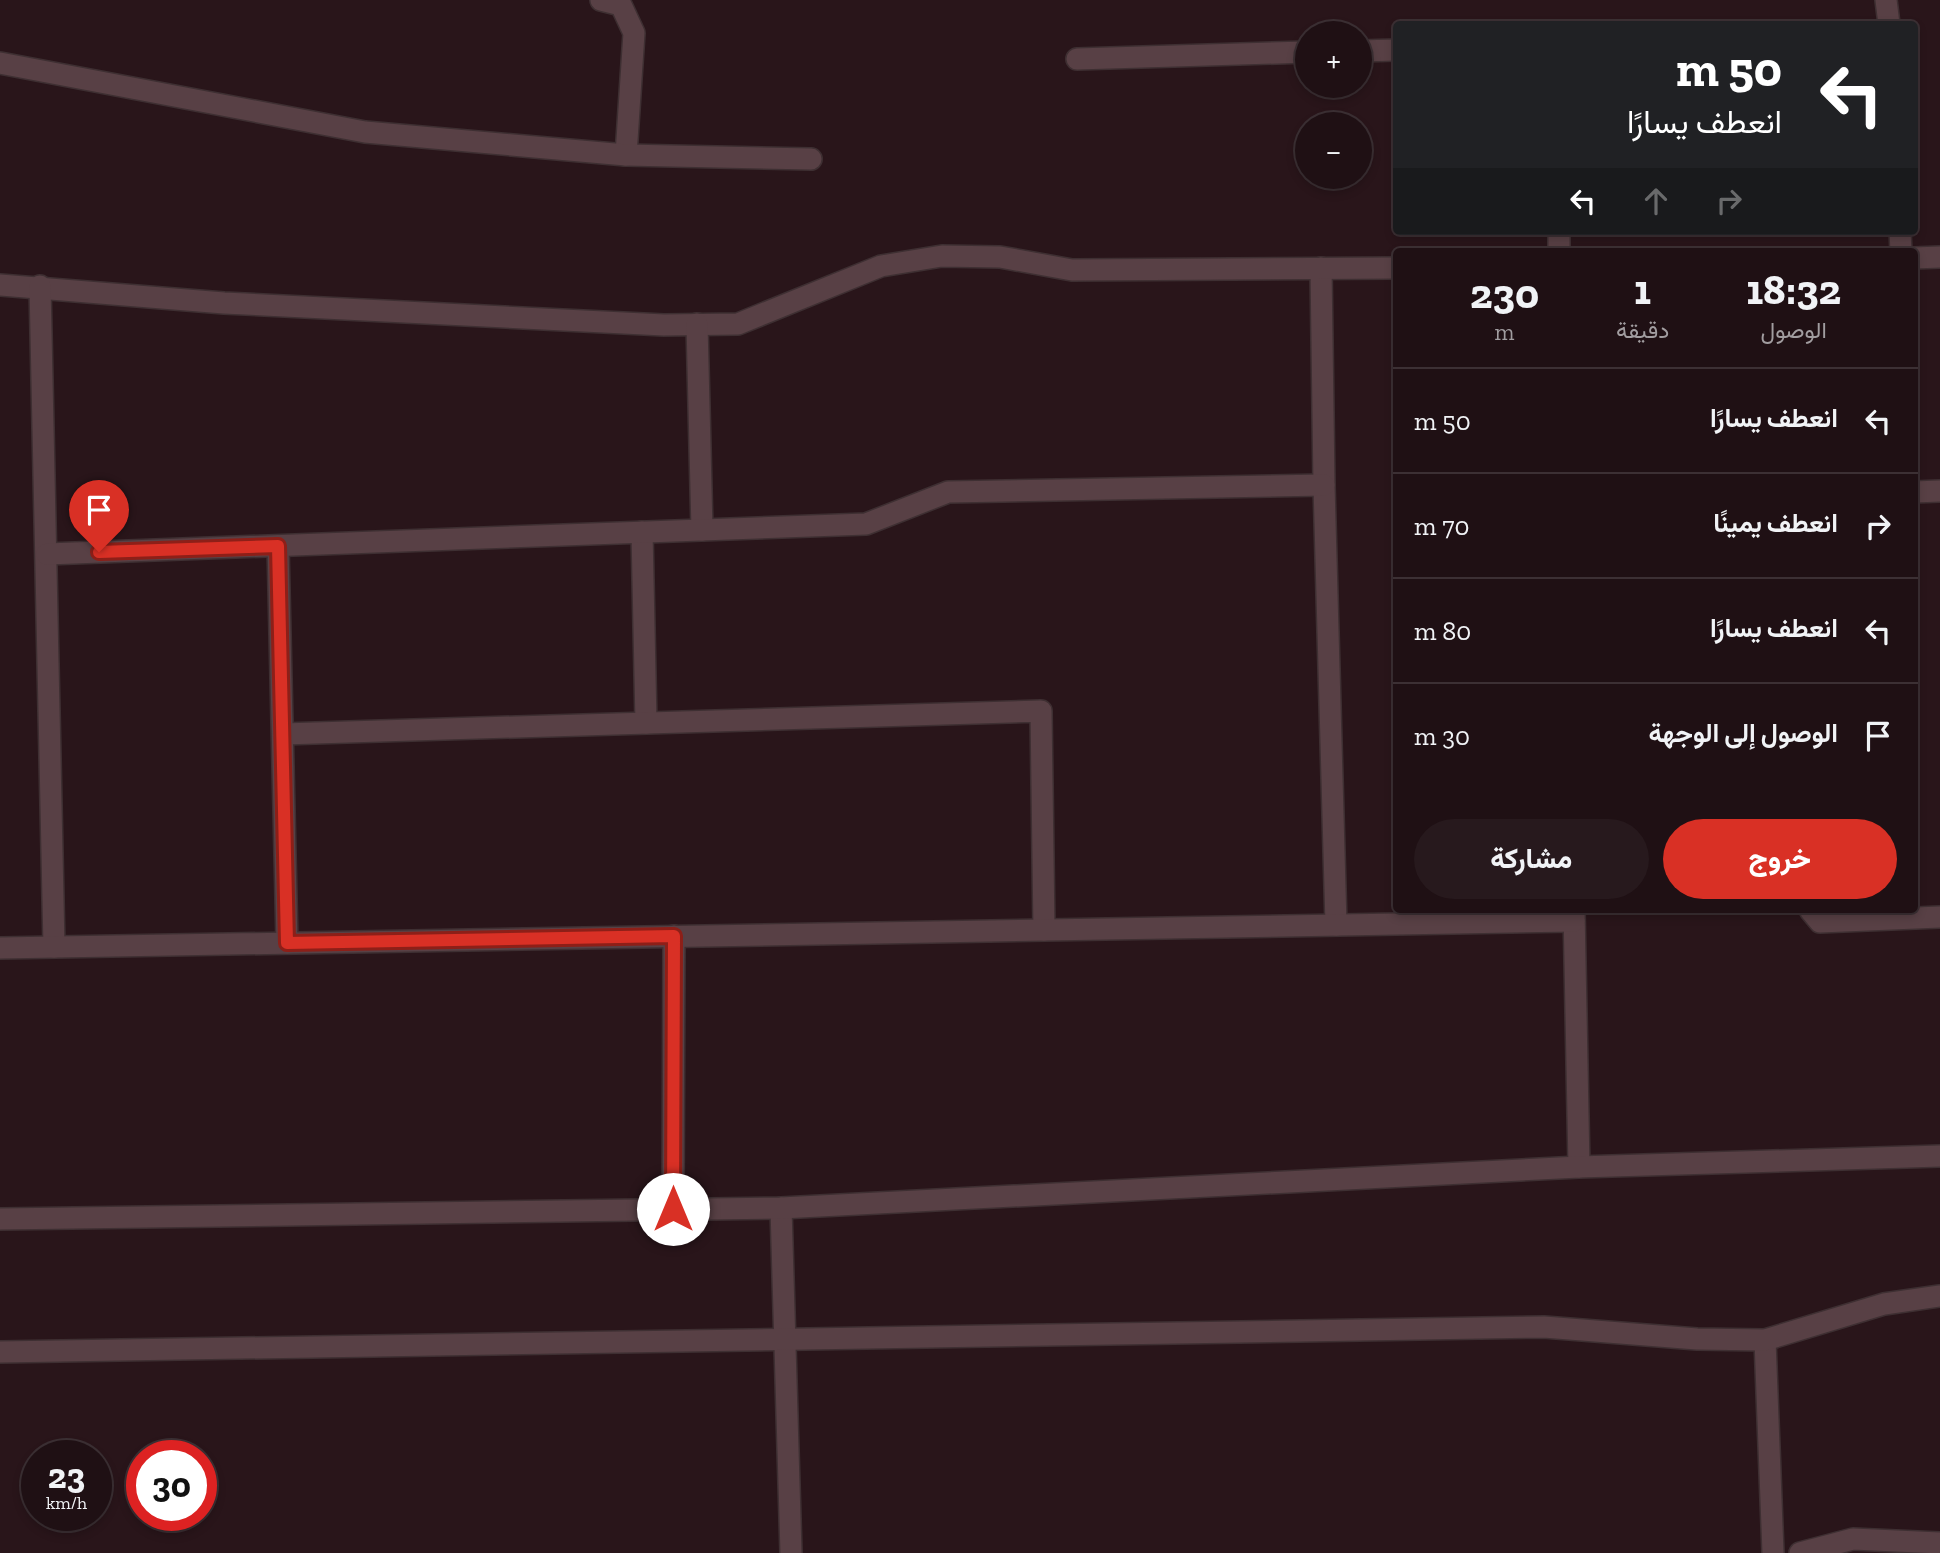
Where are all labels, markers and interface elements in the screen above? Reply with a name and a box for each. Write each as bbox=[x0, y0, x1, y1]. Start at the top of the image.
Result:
map controls bbox=[1295, 21, 1372, 189]
button: + bbox=[1295, 21, 1372, 98]
text: 50 m bbox=[1676, 40, 1782, 99]
icon: left bbox=[1806, 49, 1897, 140]
text: انعطف يسارًا bbox=[1627, 103, 1782, 141]
button: − bbox=[1295, 112, 1372, 189]
icon: left bbox=[1564, 182, 1602, 220]
icon: ahead bbox=[1637, 182, 1675, 220]
icon: right bbox=[1710, 182, 1748, 220]
text: 1 bbox=[1634, 264, 1651, 315]
text: 18:32 bbox=[1746, 264, 1841, 315]
text: 230 bbox=[1470, 268, 1539, 319]
text: دقيقة bbox=[1616, 316, 1669, 344]
text: الوصول bbox=[1760, 316, 1827, 344]
text: m bbox=[1495, 318, 1514, 346]
text: انعطف يسارًا bbox=[1710, 402, 1838, 434]
icon: left bbox=[1859, 402, 1897, 440]
text: 50 m bbox=[1414, 405, 1471, 437]
pin bbox=[69, 480, 129, 552]
icon: arrive bbox=[80, 491, 118, 529]
text: انعطف يمينًا bbox=[1713, 507, 1838, 539]
icon: right bbox=[1859, 507, 1897, 545]
text: 70 m bbox=[1414, 510, 1470, 542]
text: انعطف يسارًا bbox=[1710, 612, 1838, 644]
icon: left bbox=[1859, 612, 1897, 650]
text: 80 m bbox=[1414, 615, 1471, 647]
text: الوصول إلى الوجهة bbox=[1649, 717, 1838, 749]
icon: arrive bbox=[1859, 717, 1897, 755]
text: 30 m bbox=[1414, 720, 1470, 752]
button: مشاركة bbox=[1414, 819, 1649, 899]
button: خروج bbox=[1663, 819, 1897, 899]
position arrow bbox=[636, 1172, 710, 1246]
speed limit sign: 30 bbox=[126, 1440, 217, 1531]
text: 23 bbox=[48, 1455, 85, 1497]
text: km/h bbox=[46, 1492, 87, 1514]

